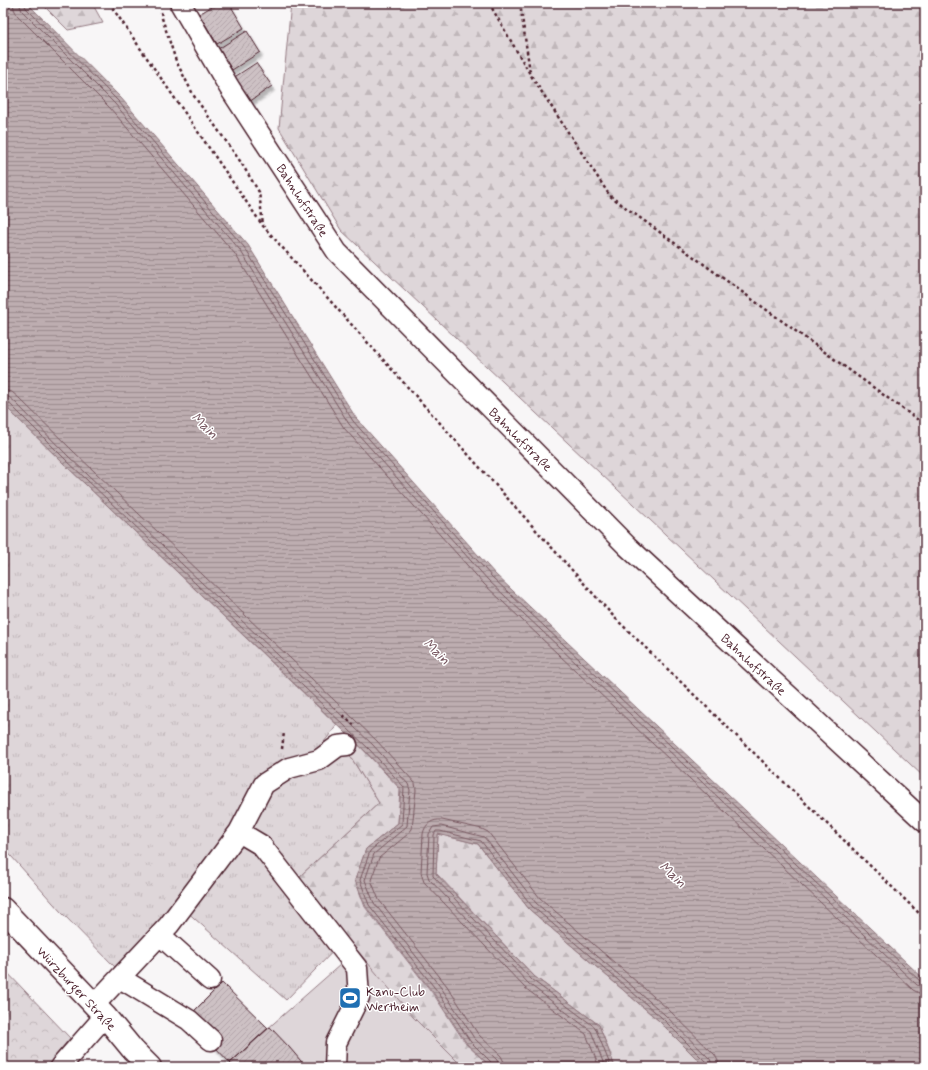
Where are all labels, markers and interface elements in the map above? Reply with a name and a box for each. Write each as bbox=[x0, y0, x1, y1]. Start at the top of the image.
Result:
street label: Bahnhofstraße bbox=[272, 161, 332, 240]
street label: Bahnhofstraße bbox=[484, 405, 555, 476]
water label: Main bbox=[187, 409, 222, 443]
street label: Bahnhofstraße bbox=[717, 630, 789, 700]
water label: Main bbox=[419, 635, 454, 669]
water label: Main bbox=[655, 858, 690, 892]
street label: Würzburger Straße bbox=[31, 943, 119, 1036]
place label: Kanu-Club Wertheim bbox=[366, 984, 425, 1016]
sports icon: Kanu-Club Wertheim bbox=[337, 985, 363, 1011]

